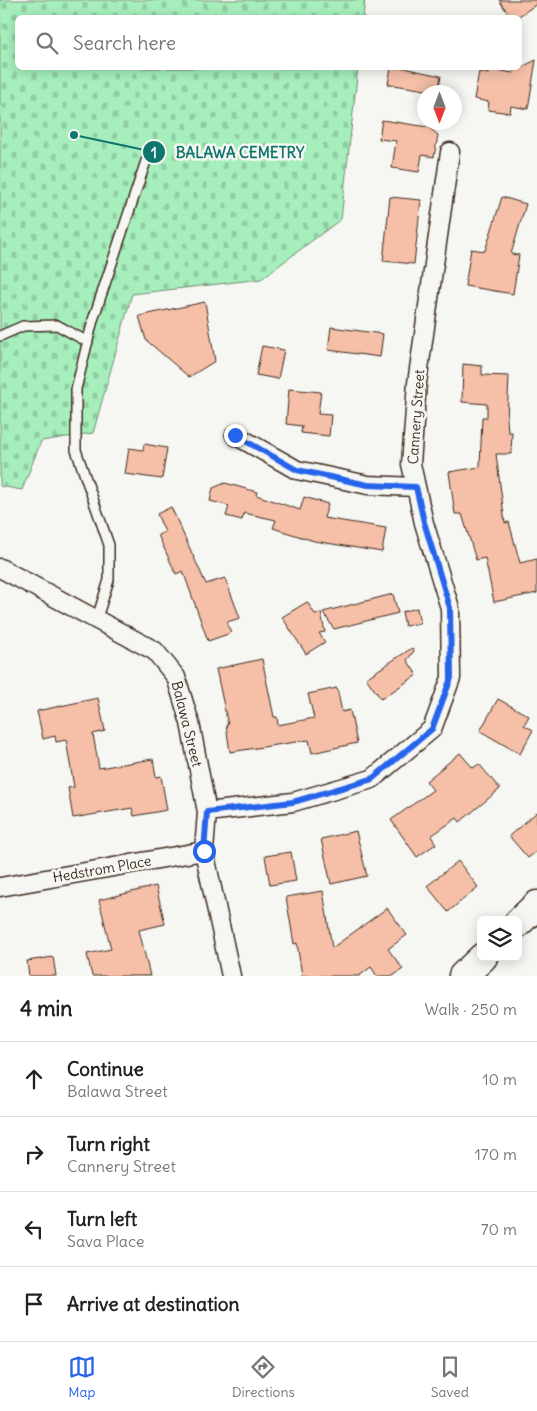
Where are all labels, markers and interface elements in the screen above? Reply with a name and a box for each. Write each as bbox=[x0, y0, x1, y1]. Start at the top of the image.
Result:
search box bbox=[15, 15, 522, 70]
icon: search bbox=[33, 29, 61, 57]
text: Search here bbox=[73, 31, 176, 55]
north arrow bbox=[417, 85, 462, 130]
callout: BALAWA CEMETRY bbox=[141, 137, 315, 167]
text: 1 bbox=[151, 143, 157, 162]
text: BALAWA CEMETRY bbox=[176, 143, 305, 162]
street label: Cannery Street bbox=[404, 369, 428, 465]
route end bbox=[224, 424, 247, 447]
street label: Balawa Street bbox=[168, 679, 206, 769]
route start bbox=[193, 840, 216, 863]
street label: Hedstrom Place bbox=[51, 851, 153, 887]
map controls bbox=[477, 916, 522, 961]
button: layers bbox=[477, 916, 522, 961]
text: 4 min bbox=[20, 995, 72, 1022]
text: Walk · 250 m bbox=[425, 999, 517, 1019]
text: Continue bbox=[67, 1057, 144, 1081]
icon: ahead bbox=[20, 1065, 48, 1093]
text: 10 m bbox=[482, 1069, 517, 1089]
text: Balawa Street bbox=[67, 1081, 168, 1101]
text: Turn right bbox=[67, 1132, 150, 1156]
icon: right bbox=[20, 1140, 48, 1168]
text: 170 m bbox=[474, 1144, 517, 1164]
text: Cannery Street bbox=[67, 1156, 176, 1176]
text: Turn left bbox=[67, 1207, 137, 1231]
icon: left bbox=[20, 1215, 48, 1243]
text: 70 m bbox=[481, 1219, 517, 1239]
text: Sava Place bbox=[67, 1231, 144, 1251]
icon: arrive bbox=[20, 1290, 48, 1318]
text: Arrive at destination bbox=[67, 1292, 240, 1316]
tab: Map bbox=[68, 1353, 96, 1401]
tab: Directions bbox=[232, 1353, 295, 1401]
tab: Saved bbox=[431, 1353, 469, 1401]

